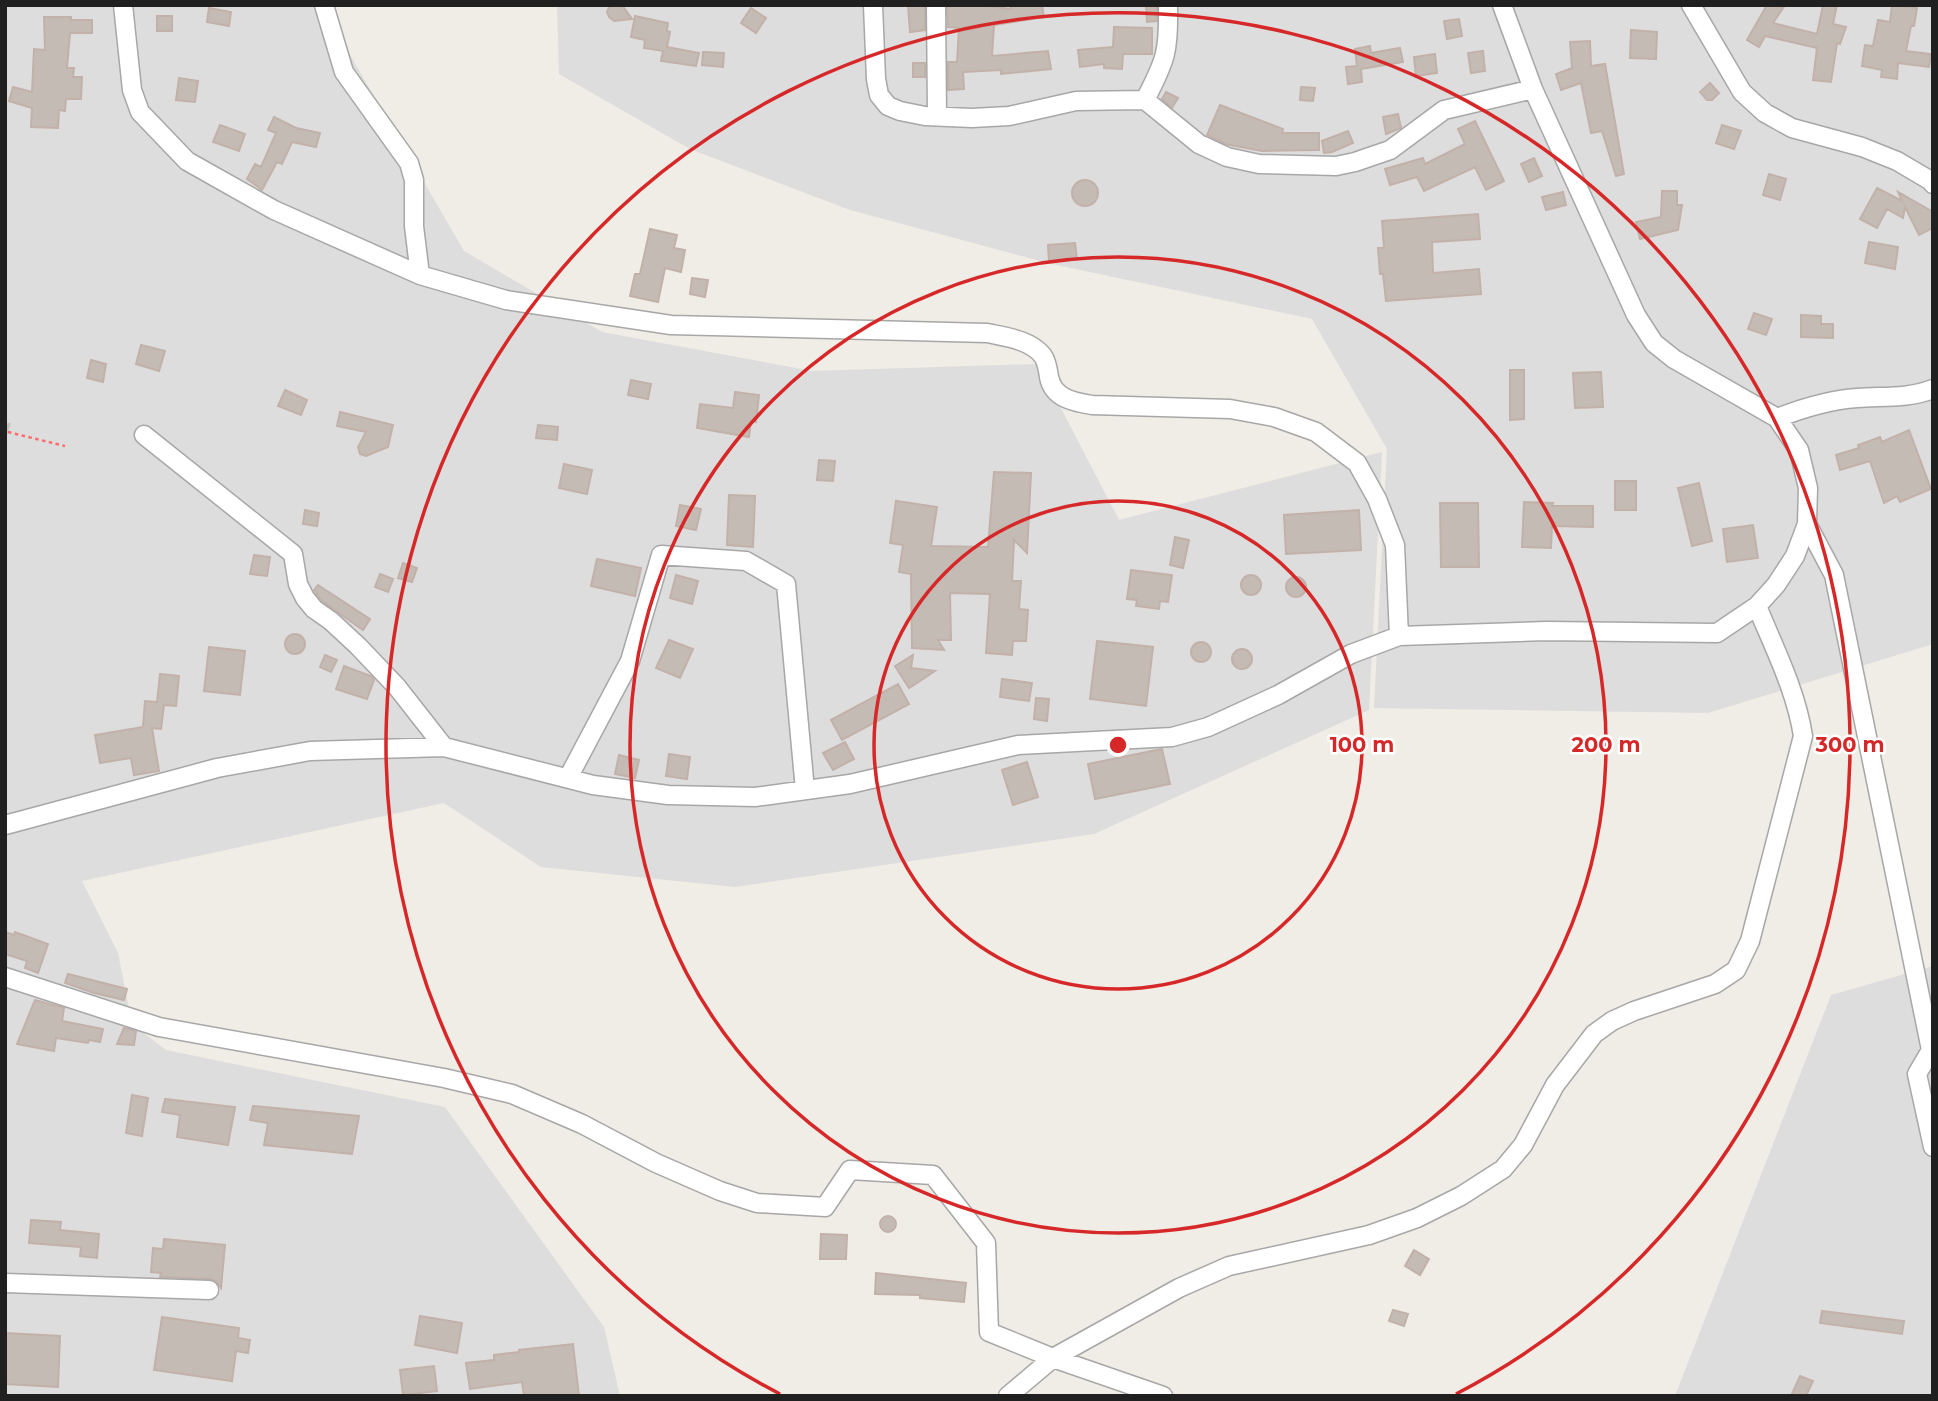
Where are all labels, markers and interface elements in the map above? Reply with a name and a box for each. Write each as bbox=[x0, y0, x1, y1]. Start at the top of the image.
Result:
text: 100 m bbox=[1330, 732, 1394, 757]
text: 200 m bbox=[1572, 732, 1640, 757]
text: 300 m bbox=[1815, 732, 1884, 757]
centre of rings bbox=[1106, 733, 1130, 757]

